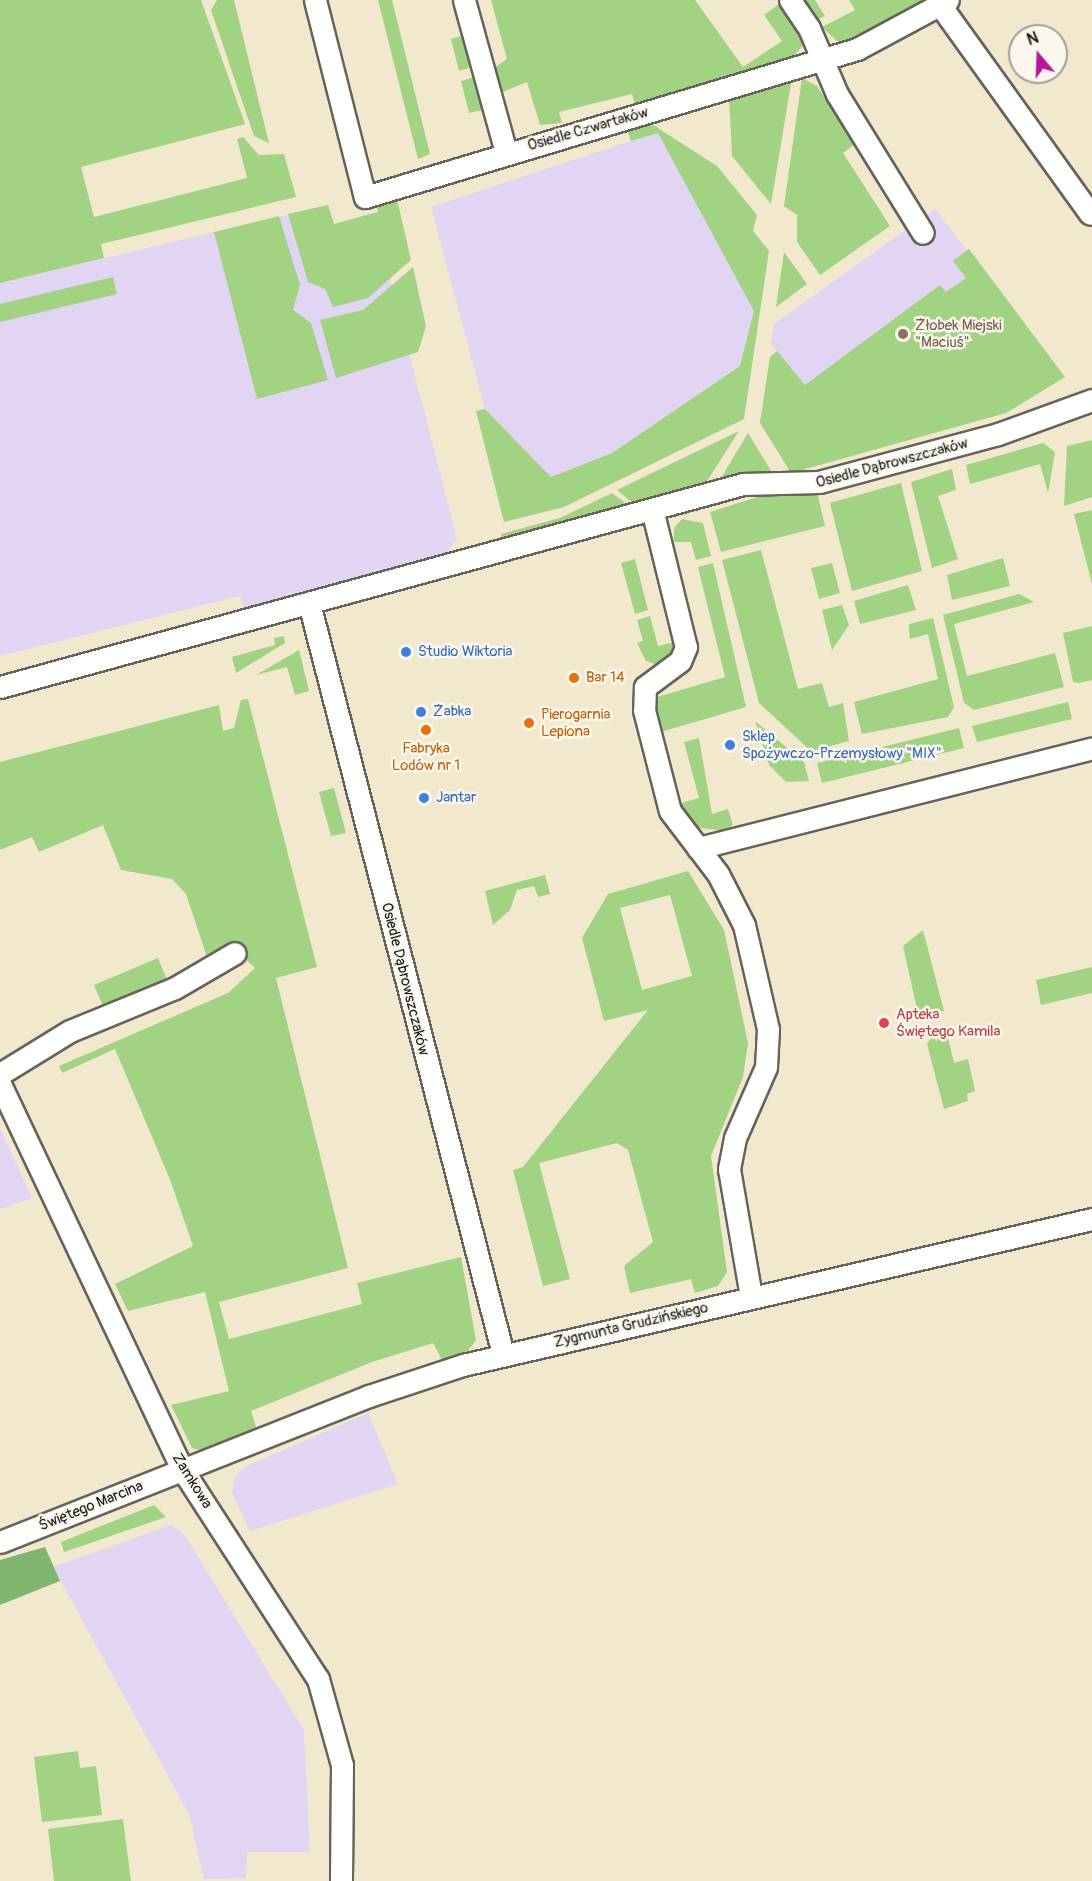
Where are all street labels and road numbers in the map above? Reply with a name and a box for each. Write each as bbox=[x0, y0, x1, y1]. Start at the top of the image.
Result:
street label: Osiedle Czwartaków bbox=[525, 103, 651, 155]
street label: Osiedle Dąbrowszczaków bbox=[814, 434, 970, 492]
street label: Osiedle Dąbrowszczaków bbox=[377, 901, 433, 1057]
street label: Zygmunta Grudzińskiego bbox=[552, 1299, 710, 1351]
street label: Zamkowa bbox=[168, 1450, 216, 1512]
street label: Świętego Marcina bbox=[36, 1477, 146, 1535]

